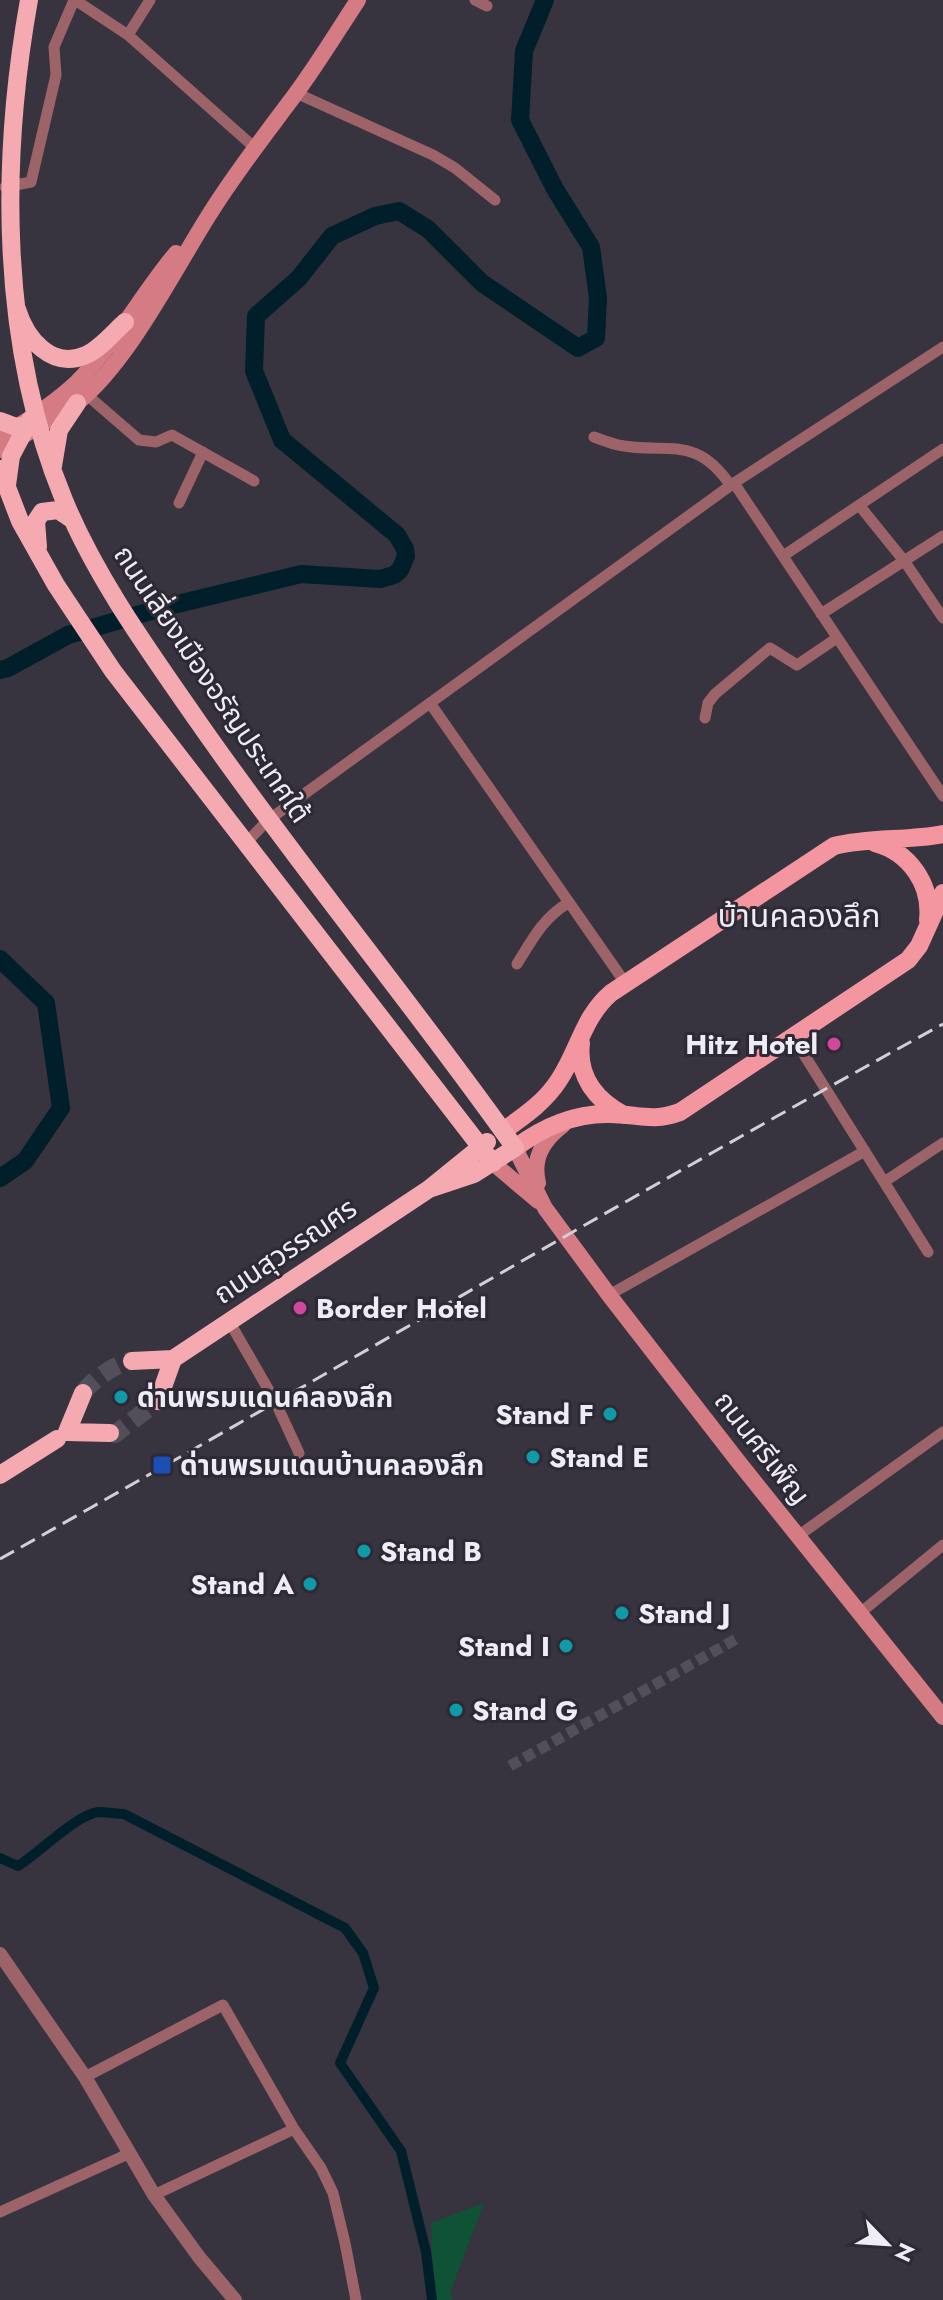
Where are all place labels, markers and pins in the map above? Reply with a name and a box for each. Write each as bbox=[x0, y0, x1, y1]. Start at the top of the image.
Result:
place label: Hitz Hotel bbox=[685, 1024, 818, 1065]
marker: Hitz Hotel bbox=[825, 1035, 843, 1053]
place label: Border Hotel bbox=[316, 1288, 487, 1329]
marker: Border Hotel bbox=[291, 1299, 309, 1317]
place label: ด่านพรมแดนคลองลึก bbox=[137, 1377, 393, 1418]
marker: ด่านพรมแดนคลองลึก bbox=[112, 1388, 130, 1406]
place label: Stand F bbox=[495, 1394, 594, 1435]
marker: Stand F bbox=[601, 1405, 619, 1423]
place label: Stand E bbox=[549, 1437, 649, 1478]
place label: ด่านพรมแดนบ้านคลองลึก bbox=[180, 1445, 484, 1486]
marker: Stand E bbox=[524, 1448, 542, 1466]
marker: ด่านพรมแดนบ้านคลองลึก bbox=[151, 1454, 173, 1476]
place label: Stand B bbox=[380, 1531, 482, 1572]
marker: Stand B bbox=[355, 1542, 373, 1560]
place label: Stand A bbox=[190, 1564, 294, 1605]
marker: Stand A bbox=[301, 1575, 319, 1593]
place label: Stand J bbox=[638, 1593, 731, 1634]
marker: Stand J bbox=[613, 1604, 631, 1622]
place label: Stand I bbox=[458, 1626, 550, 1667]
marker: Stand I bbox=[557, 1637, 575, 1655]
place label: Stand G bbox=[472, 1690, 578, 1731]
marker: Stand G bbox=[447, 1701, 465, 1719]

